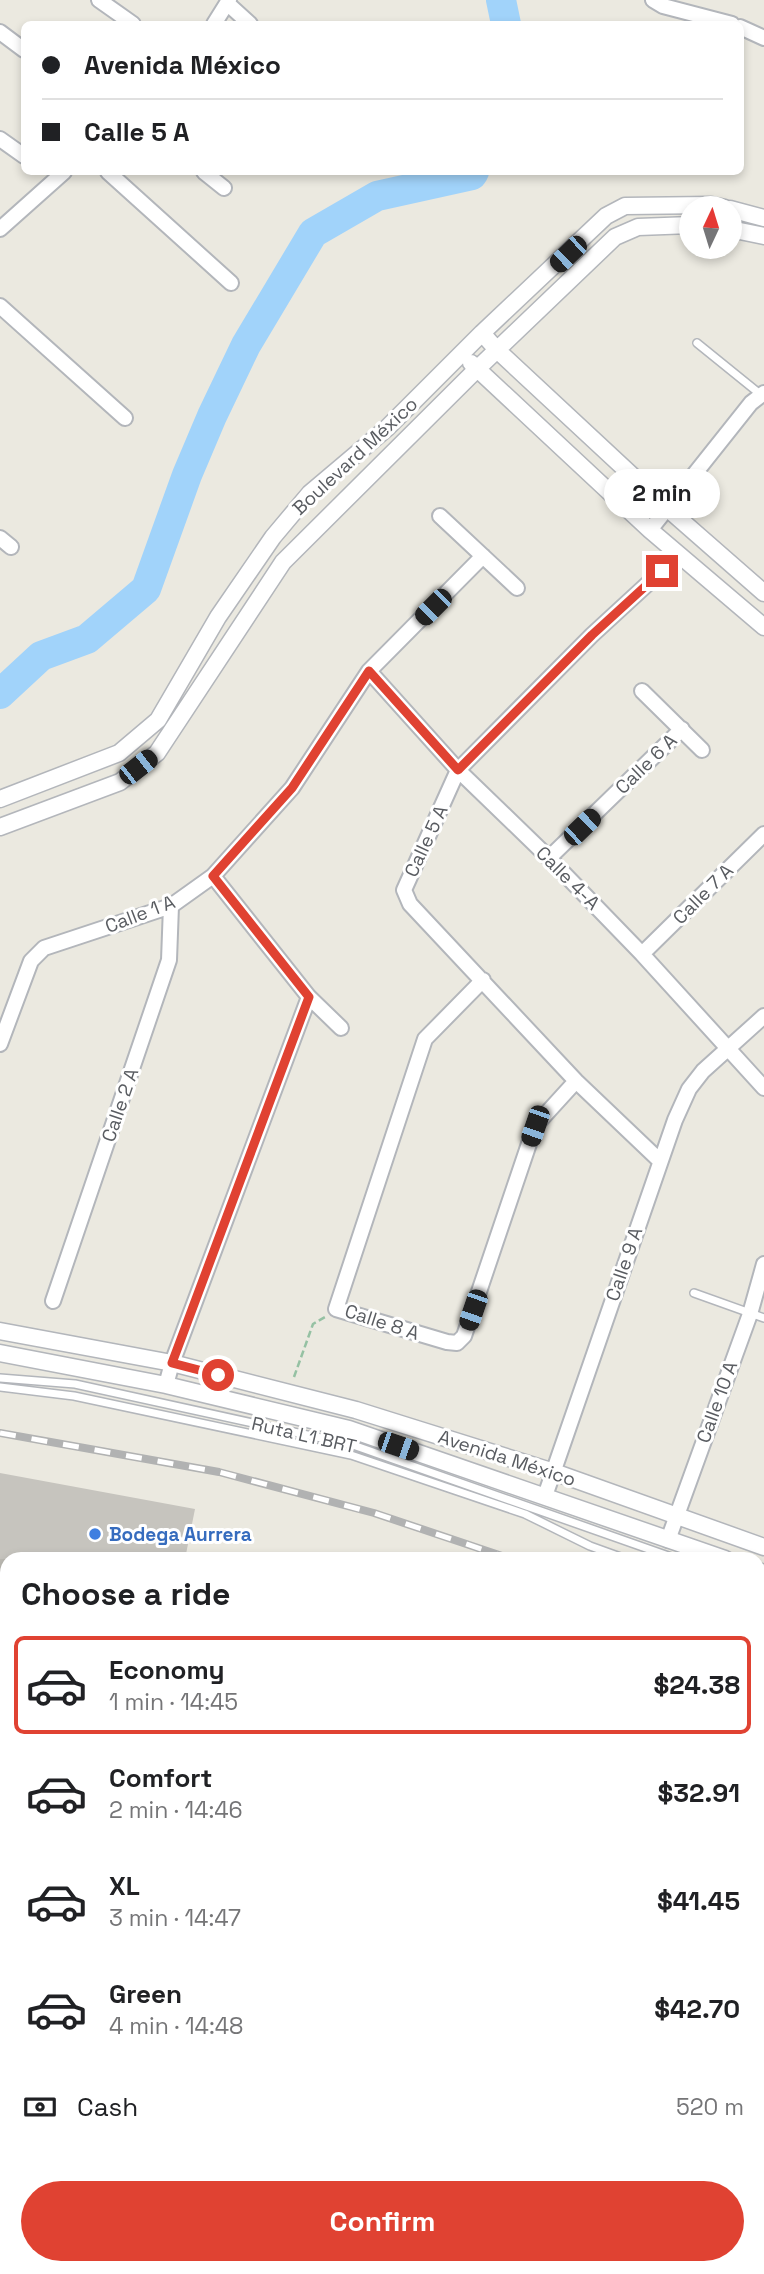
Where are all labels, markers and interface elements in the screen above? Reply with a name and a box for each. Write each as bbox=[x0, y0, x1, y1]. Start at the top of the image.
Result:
text: Avenida México bbox=[84, 48, 281, 82]
text: Calle 5 A bbox=[84, 115, 190, 149]
north arrow bbox=[679, 196, 742, 259]
map controls bbox=[679, 196, 742, 259]
car bbox=[546, 232, 591, 276]
street label: Boulevard México bbox=[287, 391, 423, 521]
callout: 2 min bbox=[604, 470, 720, 518]
text: 2 min bbox=[632, 478, 692, 508]
route end bbox=[646, 555, 678, 587]
car bbox=[411, 585, 456, 629]
street label: Calle 6 A bbox=[610, 728, 682, 800]
car bbox=[115, 746, 162, 788]
street label: Calle 5 A bbox=[398, 801, 454, 881]
car bbox=[560, 805, 605, 849]
street label: Calle 4-A bbox=[531, 841, 605, 915]
street label: Calle 7 A bbox=[667, 858, 739, 930]
street label: Calle 1 A bbox=[101, 889, 179, 939]
street label: Calle 2 A bbox=[96, 1065, 144, 1145]
car bbox=[519, 1103, 552, 1149]
street label: Calle 9 A bbox=[600, 1224, 648, 1304]
car bbox=[457, 1287, 490, 1333]
street label: Calle 8 A bbox=[342, 1298, 423, 1346]
street label: Calle 10 A bbox=[691, 1358, 743, 1446]
route start bbox=[202, 1359, 234, 1391]
street label: Ruta L1 BRT bbox=[249, 1411, 359, 1459]
street label: Avenida México bbox=[435, 1424, 579, 1492]
car bbox=[375, 1429, 422, 1463]
place label: Bodega Aurrera bbox=[109, 1522, 252, 1547]
marker: Bodega Aurrera bbox=[87, 1526, 103, 1542]
text: Choose a ride bbox=[21, 1574, 231, 1614]
text: Economy bbox=[109, 1653, 225, 1687]
icon: car bbox=[25, 1654, 88, 1717]
text: $24.38 bbox=[654, 1668, 740, 1702]
text: 1 min · 14:45 bbox=[109, 1687, 238, 1717]
text: Comfort bbox=[109, 1761, 212, 1795]
icon: car bbox=[25, 1762, 88, 1825]
text: $32.91 bbox=[657, 1776, 740, 1810]
text: 2 min · 14:46 bbox=[109, 1795, 243, 1825]
text: XL bbox=[109, 1869, 140, 1903]
icon: car bbox=[25, 1870, 88, 1933]
text: $41.45 bbox=[657, 1884, 740, 1918]
text: 3 min · 14:47 bbox=[109, 1903, 241, 1933]
text: Green bbox=[109, 1977, 182, 2011]
icon: car bbox=[25, 1978, 88, 2041]
text: $42.70 bbox=[654, 1992, 740, 2026]
text: 4 min · 14:48 bbox=[109, 2011, 243, 2041]
icon: cash bbox=[21, 2088, 59, 2126]
text: Cash bbox=[77, 2090, 138, 2124]
text: 520 m bbox=[676, 2092, 744, 2122]
button: Confirm bbox=[21, 2181, 744, 2261]

